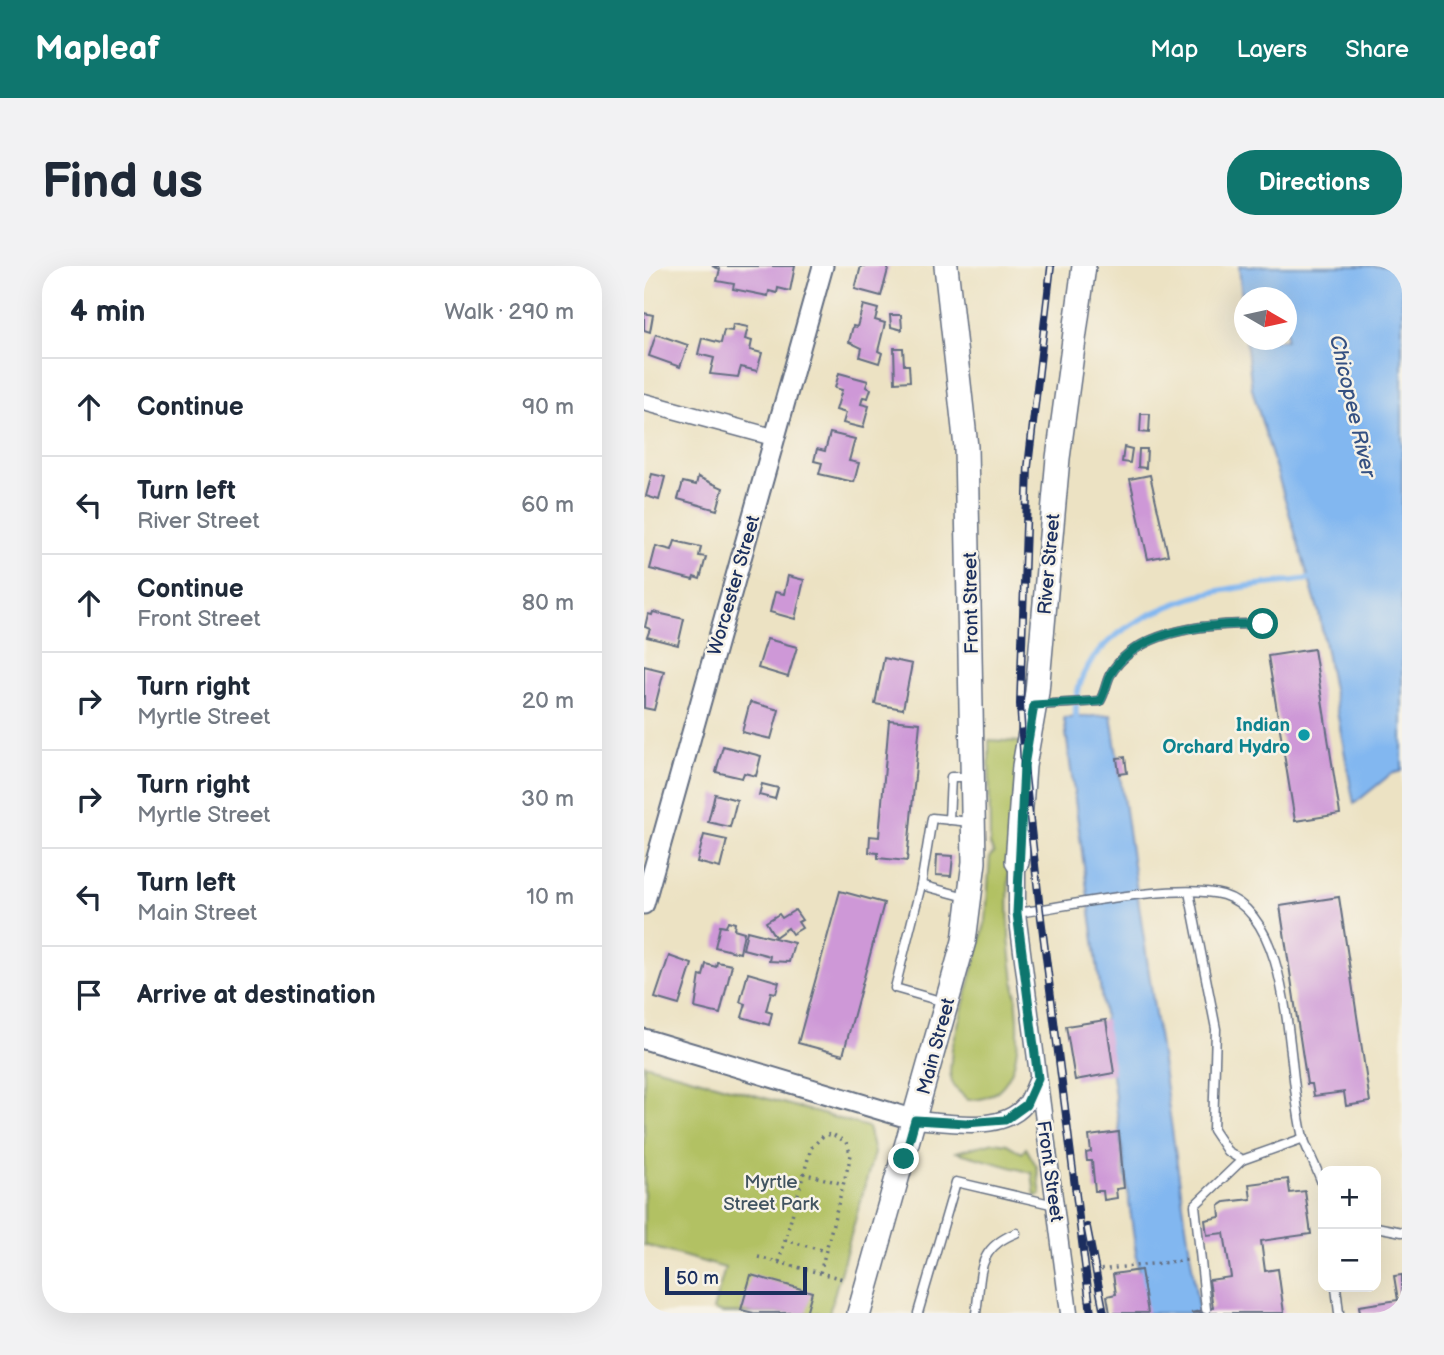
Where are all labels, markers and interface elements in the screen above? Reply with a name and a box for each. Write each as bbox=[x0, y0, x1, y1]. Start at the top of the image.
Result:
text: Mapleaf bbox=[35, 29, 160, 69]
text: Map bbox=[1150, 35, 1198, 64]
text: Layers bbox=[1236, 35, 1307, 64]
text: Share bbox=[1345, 35, 1409, 64]
button: Directions bbox=[1227, 150, 1402, 215]
text: Find us bbox=[42, 153, 203, 212]
north arrow bbox=[1234, 287, 1297, 350]
text: 4 min bbox=[70, 294, 145, 330]
text: Walk · 290 m bbox=[444, 298, 574, 326]
water label: Chicopee River bbox=[1324, 332, 1381, 481]
icon: ahead bbox=[70, 388, 108, 426]
text: Continue bbox=[137, 392, 244, 423]
text: 90 m bbox=[522, 393, 574, 421]
text: Turn left bbox=[137, 476, 236, 507]
icon: left bbox=[70, 486, 108, 524]
text: 60 m bbox=[521, 491, 574, 519]
text: River Street bbox=[137, 507, 260, 535]
street label: Worcester Street bbox=[703, 513, 765, 658]
street label: River Street bbox=[1034, 513, 1065, 616]
street label: Front Street bbox=[959, 552, 984, 654]
text: Continue bbox=[137, 574, 244, 605]
icon: ahead bbox=[70, 584, 108, 622]
text: 80 m bbox=[522, 589, 574, 617]
text: Front Street bbox=[137, 605, 261, 633]
route start bbox=[1247, 608, 1278, 639]
text: Turn right bbox=[137, 672, 250, 703]
icon: right bbox=[70, 682, 108, 720]
text: 20 m bbox=[522, 687, 574, 715]
text: Myrtle Street bbox=[137, 703, 270, 731]
place label: Indian Orchard Hydro bbox=[1162, 714, 1290, 759]
marker: Indian Orchard Hydro bbox=[1296, 727, 1312, 743]
text: Turn right bbox=[137, 770, 250, 801]
icon: right bbox=[70, 780, 108, 818]
text: 30 m bbox=[521, 785, 574, 813]
text: Myrtle Street bbox=[137, 801, 270, 829]
text: Turn left bbox=[137, 868, 236, 899]
icon: left bbox=[70, 878, 108, 916]
text: 10 m bbox=[526, 883, 574, 911]
text: Main Street bbox=[137, 899, 257, 927]
icon: arrive bbox=[70, 976, 108, 1014]
text: Arrive at destination bbox=[137, 980, 376, 1011]
street label: Main Street bbox=[912, 995, 960, 1097]
street label: Front Street bbox=[1031, 1119, 1068, 1224]
route end bbox=[888, 1143, 919, 1174]
map controls bbox=[1318, 1166, 1381, 1292]
button: + bbox=[1318, 1166, 1381, 1229]
park label: Myrtle Street Park bbox=[723, 1171, 819, 1216]
button: − bbox=[1318, 1229, 1381, 1292]
scale bar bbox=[665, 1264, 807, 1296]
text: 50 m bbox=[676, 1267, 719, 1290]

